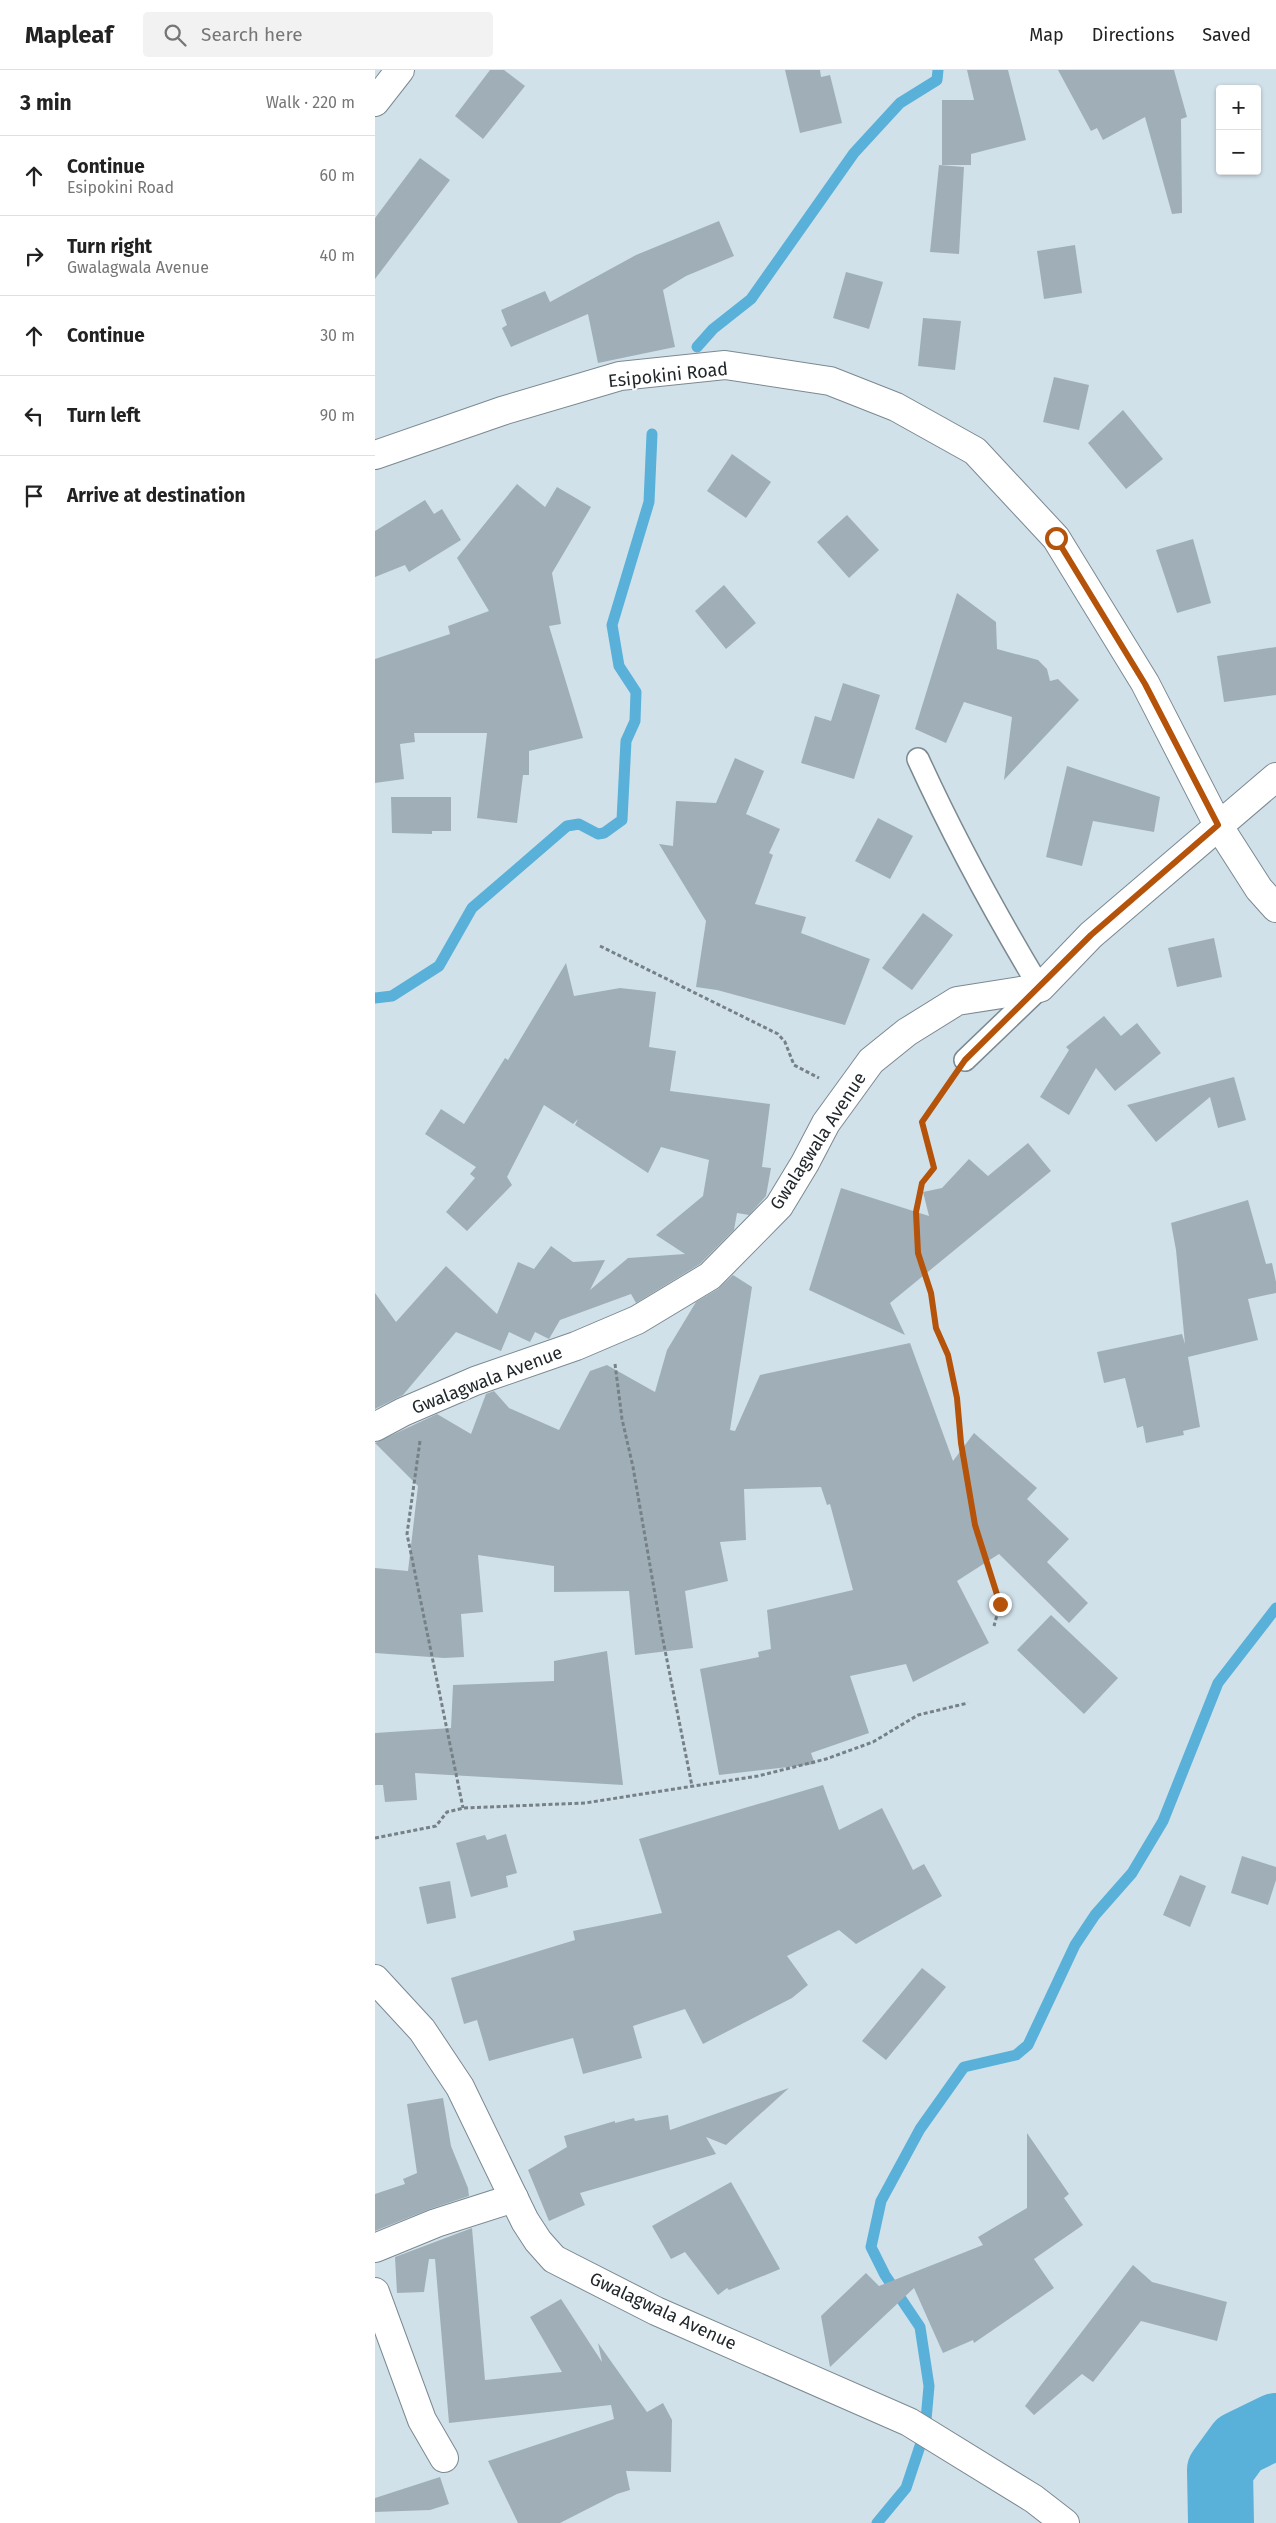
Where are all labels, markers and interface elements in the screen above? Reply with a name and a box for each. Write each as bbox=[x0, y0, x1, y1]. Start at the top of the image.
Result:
search box bbox=[143, 12, 493, 57]
text: Mapleaf bbox=[25, 21, 113, 49]
icon: search bbox=[161, 21, 189, 49]
text: Search here bbox=[201, 23, 303, 46]
text: Map bbox=[1029, 24, 1064, 46]
text: Directions bbox=[1092, 24, 1174, 46]
text: Saved bbox=[1202, 24, 1251, 46]
map controls bbox=[1216, 85, 1261, 175]
button: + bbox=[1216, 85, 1261, 130]
text: 3 min bbox=[20, 90, 72, 116]
text: Walk · 220 m bbox=[266, 93, 355, 112]
button: − bbox=[1216, 130, 1261, 175]
text: Continue bbox=[67, 155, 145, 178]
icon: ahead bbox=[20, 162, 48, 190]
text: 60 m bbox=[320, 166, 355, 185]
text: Esipokini Road bbox=[67, 178, 174, 197]
text: Turn right bbox=[67, 235, 152, 258]
icon: right bbox=[20, 242, 48, 270]
text: 40 m bbox=[320, 246, 355, 265]
text: Gwalagwala Avenue bbox=[67, 258, 209, 277]
icon: ahead bbox=[20, 322, 48, 350]
text: Continue bbox=[67, 324, 145, 347]
text: 30 m bbox=[320, 326, 355, 345]
street label: Esipokini Road bbox=[607, 358, 729, 392]
icon: left bbox=[20, 402, 48, 430]
text: Turn left bbox=[67, 404, 141, 427]
text: 90 m bbox=[320, 406, 355, 425]
icon: arrive bbox=[20, 482, 48, 510]
text: Arrive at destination bbox=[67, 484, 246, 507]
route start bbox=[1045, 527, 1068, 550]
street label: Gwalagwala Avenue bbox=[765, 1068, 871, 1214]
street label: Gwalagwala Avenue bbox=[409, 1341, 565, 1419]
route end bbox=[989, 1593, 1012, 1616]
street label: Gwalagwala Avenue bbox=[586, 2267, 740, 2355]

